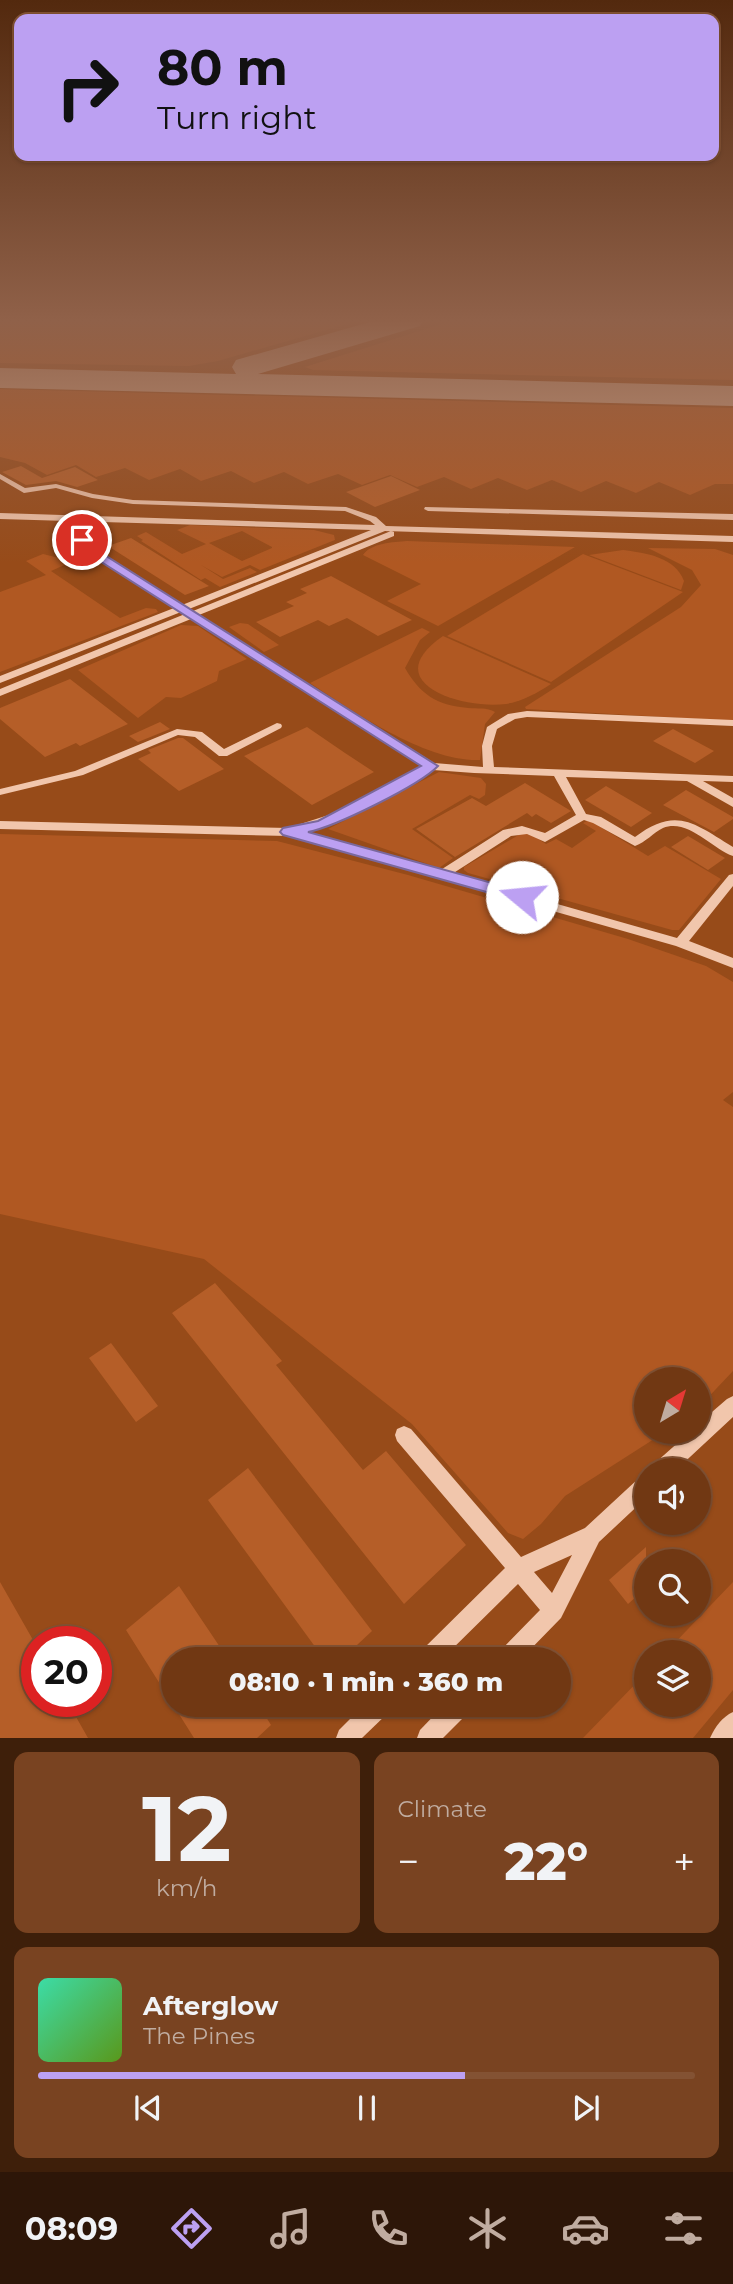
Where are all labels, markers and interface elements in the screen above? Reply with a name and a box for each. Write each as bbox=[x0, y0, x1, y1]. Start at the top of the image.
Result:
text: 80 m bbox=[157, 38, 288, 97]
icon: right bbox=[42, 42, 133, 133]
text: Turn right bbox=[157, 98, 317, 137]
pin bbox=[52, 510, 112, 570]
icon: arrive bbox=[63, 521, 101, 559]
position arrow bbox=[485, 860, 559, 934]
north arrow bbox=[634, 1367, 710, 1444]
map controls bbox=[634, 1367, 711, 1717]
button: sound bbox=[634, 1458, 711, 1535]
button: search bbox=[634, 1549, 711, 1626]
speed limit sign: 20 bbox=[21, 1626, 112, 1717]
button: layers bbox=[634, 1640, 711, 1717]
text: 08:10 · 1 min · 360 m bbox=[229, 1666, 503, 1698]
text: 12 bbox=[142, 1773, 231, 1884]
text: Climate bbox=[398, 1795, 487, 1823]
text: 22° bbox=[504, 1830, 588, 1893]
text: − bbox=[398, 1838, 419, 1885]
text: + bbox=[673, 1838, 695, 1885]
text: km/h bbox=[156, 1874, 217, 1902]
text: Afterglow bbox=[143, 1990, 278, 2022]
text: The Pines bbox=[143, 2022, 255, 2050]
icon: previous bbox=[129, 2089, 167, 2127]
icon: pause bbox=[348, 2089, 386, 2127]
icon: next bbox=[567, 2089, 605, 2127]
icon: directions bbox=[167, 2204, 216, 2253]
icon: music bbox=[266, 2204, 315, 2253]
icon: phone bbox=[364, 2204, 413, 2253]
icon: climate bbox=[463, 2204, 512, 2253]
icon: car bbox=[561, 2204, 610, 2253]
icon: filters bbox=[659, 2204, 708, 2253]
text: 08:09 bbox=[25, 2209, 118, 2248]

